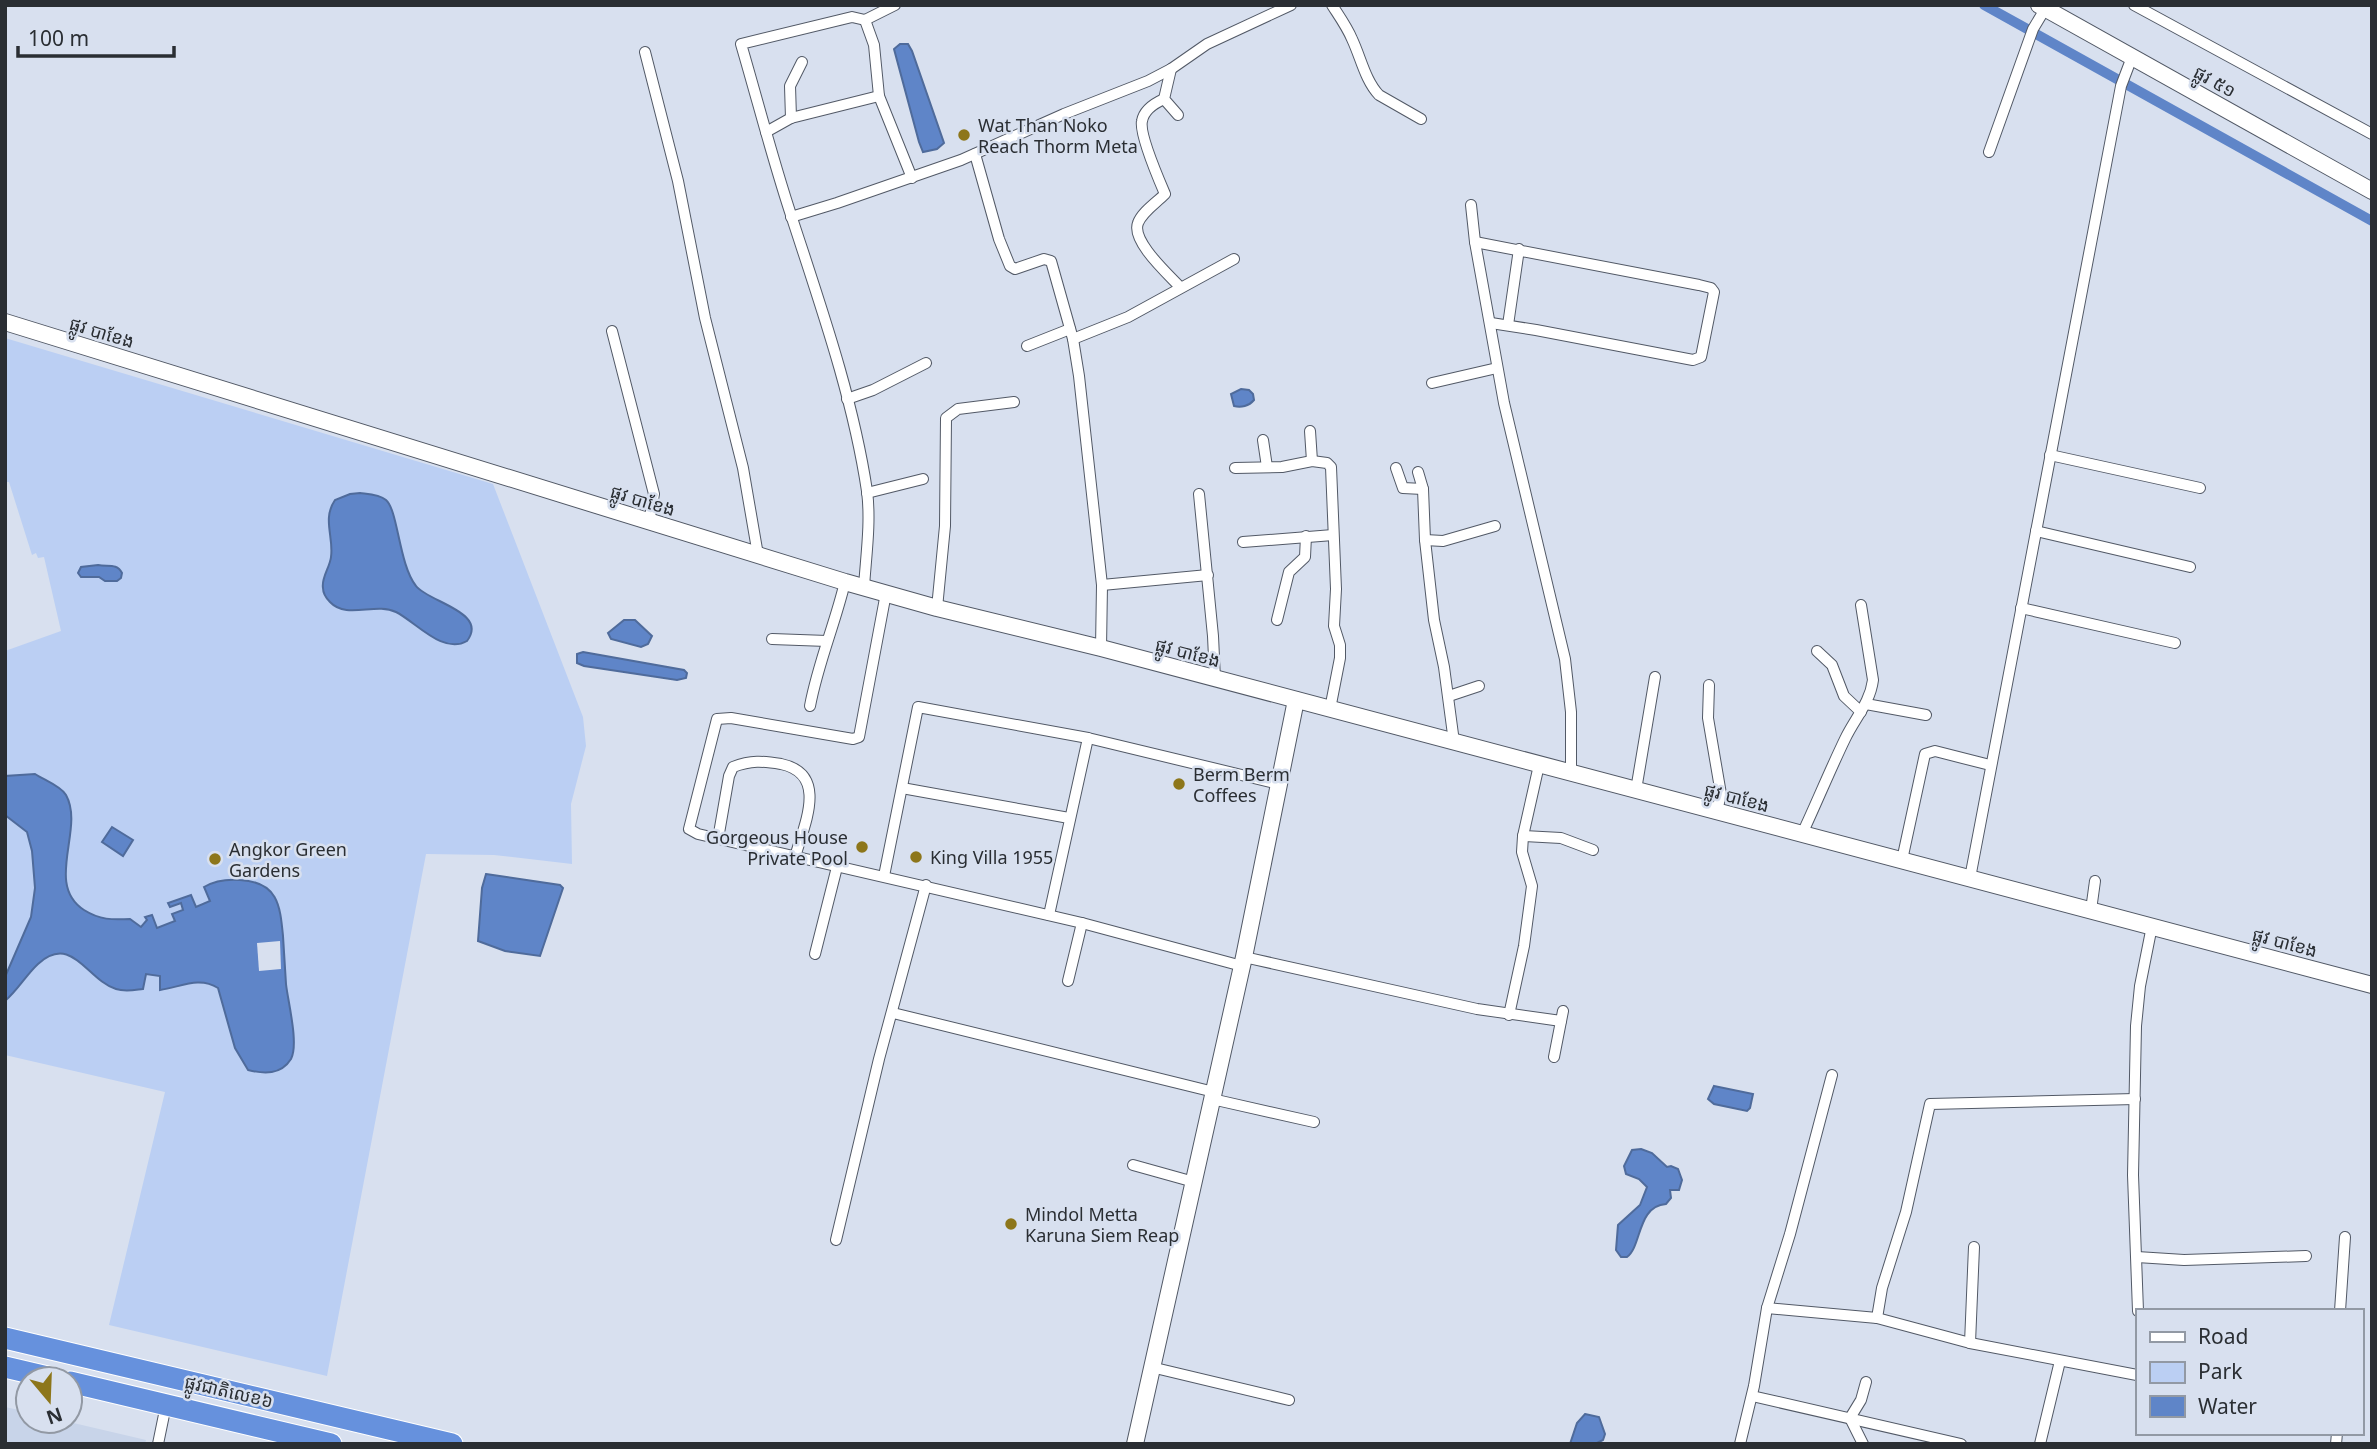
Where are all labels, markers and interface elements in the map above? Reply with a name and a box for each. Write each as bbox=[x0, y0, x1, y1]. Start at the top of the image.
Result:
scale bar bbox=[18, 14, 173, 58]
text: 100 m bbox=[28, 24, 89, 52]
street label: ផ្លូវ ៥១ bbox=[2187, 60, 2240, 107]
place label: Wat Than Noko Reach Thorm Meta bbox=[978, 113, 1138, 158]
marker: Wat Than Noko Reach Thorm Meta bbox=[956, 127, 972, 143]
street label: ផ្លូវ បាខែង bbox=[65, 311, 137, 358]
street label: ផ្លូវ បាខែង bbox=[606, 479, 678, 526]
street label: ផ្លូវ បាខែង bbox=[1151, 632, 1223, 677]
place label: Berm Berm Coffees bbox=[1193, 762, 1290, 807]
marker: Berm Berm Coffees bbox=[1171, 776, 1187, 792]
street label: ផ្លូវ បាខែង bbox=[1700, 777, 1772, 822]
place label: Gorgeous House Private Pool bbox=[706, 825, 848, 870]
place label: Angkor Green Gardens bbox=[229, 837, 347, 882]
marker: Gorgeous House Private Pool bbox=[854, 839, 870, 855]
place label: King Villa 1955 bbox=[930, 845, 1053, 869]
marker: King Villa 1955 bbox=[908, 849, 924, 865]
marker: Angkor Green Gardens bbox=[207, 851, 223, 867]
street label: ផ្លូវ បាខែង bbox=[2248, 922, 2320, 967]
place label: Mindol Metta Karuna Siem Reap bbox=[1025, 1202, 1179, 1247]
marker: Mindol Metta Karuna Siem Reap bbox=[1003, 1216, 1019, 1232]
legend bbox=[2136, 1309, 2363, 1435]
text: Road bbox=[2198, 1322, 2248, 1350]
text: Park bbox=[2198, 1357, 2243, 1385]
north arrow bbox=[14, 1365, 84, 1435]
street label: ផ្លូវជាតិលេខ៦ bbox=[181, 1369, 276, 1418]
text: Water bbox=[2198, 1392, 2257, 1420]
text: N bbox=[43, 1401, 66, 1431]

